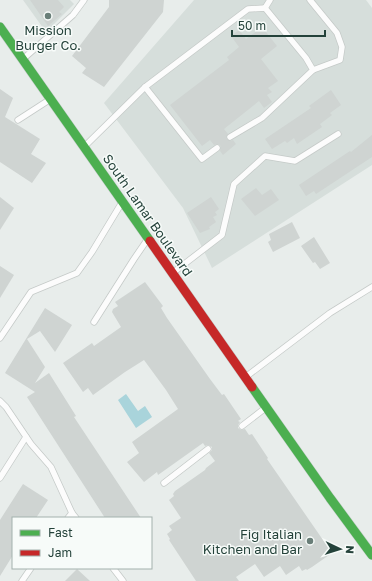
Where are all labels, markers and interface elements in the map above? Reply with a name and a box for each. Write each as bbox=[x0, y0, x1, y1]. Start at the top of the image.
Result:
marker: Mission Burger Co. bbox=[43, 11, 53, 21]
scale bar bbox=[232, 12, 325, 38]
text: 50 m bbox=[238, 18, 266, 33]
place label: Mission Burger Co. bbox=[15, 22, 81, 53]
street label: South Lamar Boulevard bbox=[100, 151, 196, 279]
legend bbox=[12, 517, 152, 569]
text: Fast bbox=[48, 525, 73, 540]
place label: Fig Italian Kitchen and Bar bbox=[203, 526, 302, 557]
north arrow bbox=[320, 529, 360, 569]
marker: Fig Italian Kitchen and Bar bbox=[305, 536, 315, 546]
text: Jam bbox=[48, 545, 72, 560]
text: N bbox=[344, 545, 357, 554]

